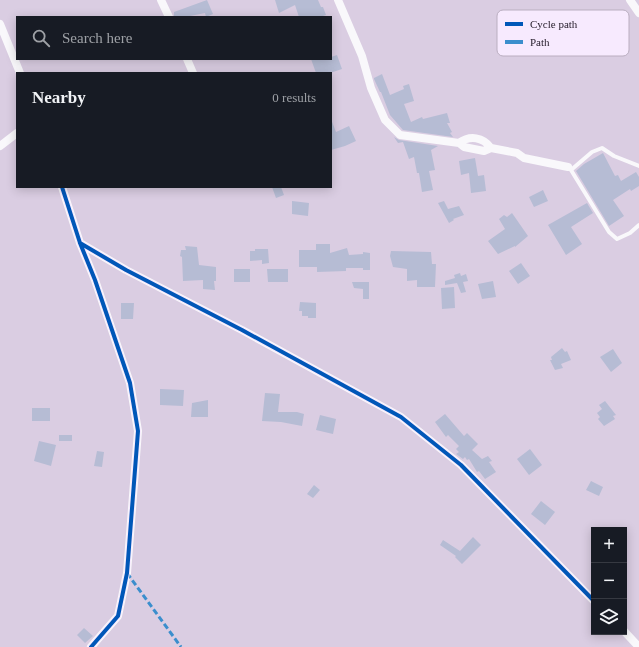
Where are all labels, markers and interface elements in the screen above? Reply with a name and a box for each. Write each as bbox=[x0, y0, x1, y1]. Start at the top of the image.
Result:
legend bbox=[497, 10, 629, 56]
search box bbox=[16, 16, 332, 60]
text: Cycle path bbox=[530, 18, 578, 30]
icon: search bbox=[30, 27, 52, 49]
text: Search here bbox=[62, 30, 132, 46]
text: Path bbox=[530, 36, 550, 48]
text: Nearby bbox=[32, 88, 86, 107]
text: 0 results bbox=[272, 90, 316, 105]
map controls bbox=[591, 527, 627, 635]
button: + bbox=[591, 527, 627, 563]
button: − bbox=[591, 563, 627, 599]
button: layers bbox=[591, 599, 627, 635]

